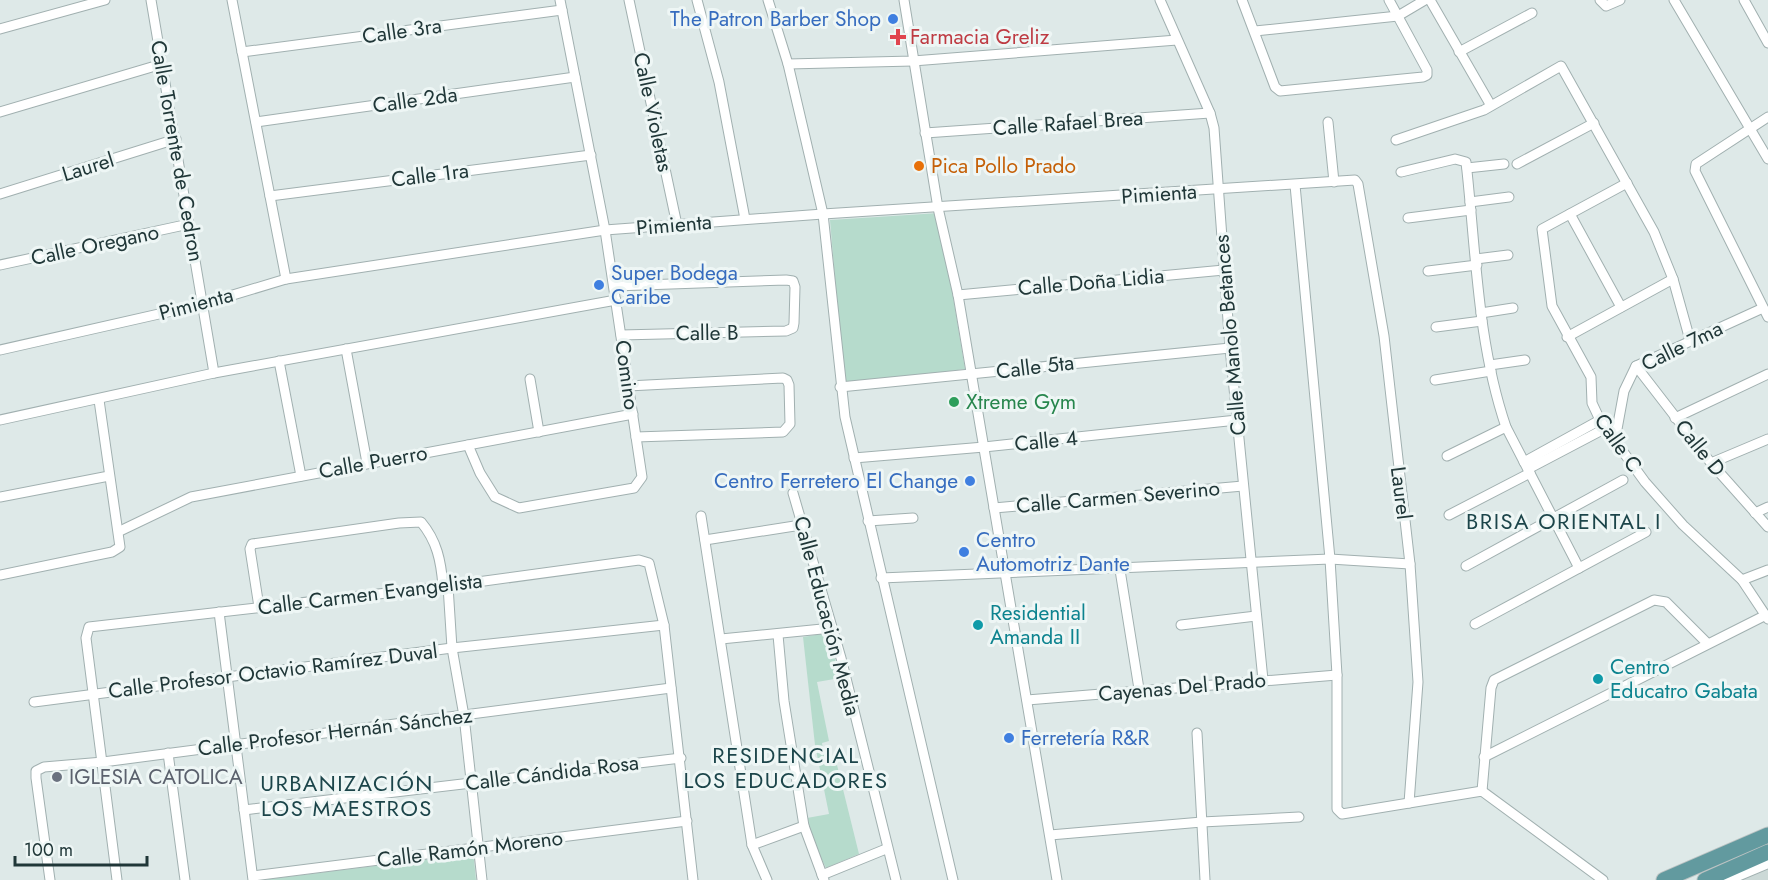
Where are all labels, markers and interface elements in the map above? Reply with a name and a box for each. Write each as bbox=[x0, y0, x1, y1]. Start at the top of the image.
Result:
place label: The Patron Barber Shop bbox=[670, 4, 881, 34]
street label: Calle 3ra bbox=[360, 11, 444, 51]
marker: The Patron Barber Shop bbox=[886, 12, 900, 26]
place label: Farmacia Greliz bbox=[910, 22, 1050, 52]
marker: Farmacia Greliz bbox=[891, 30, 905, 44]
street label: Calle Torrente de Cedron bbox=[143, 38, 211, 264]
street label: Calle Violetas bbox=[626, 50, 680, 174]
street label: Calle 2da bbox=[371, 79, 459, 121]
street label: Calle Rafael Brea bbox=[992, 103, 1144, 143]
street label: Laurel bbox=[58, 145, 118, 189]
place label: Pica Pollo Prado bbox=[931, 151, 1076, 181]
street label: Calle 1ra bbox=[389, 155, 471, 195]
marker: Pica Pollo Prado bbox=[912, 159, 926, 173]
street label: Pimienta bbox=[1120, 176, 1198, 212]
street label: Pimienta bbox=[635, 207, 713, 243]
street label: Calle Oregano bbox=[28, 217, 162, 273]
street label: Calle Manolo Betances bbox=[1206, 233, 1254, 437]
place label: Super Bodega Caribe bbox=[611, 258, 738, 312]
street label: Calle Doña Lidia bbox=[1017, 261, 1165, 303]
marker: Super Bodega Caribe bbox=[592, 278, 606, 292]
street label: Pimienta bbox=[156, 280, 236, 328]
street label: Calle 7ma bbox=[1636, 313, 1728, 379]
street label: Calle B bbox=[675, 317, 739, 349]
street label: Comino bbox=[607, 338, 647, 412]
street label: Calle 5ta bbox=[994, 347, 1076, 387]
place label: Xtreme Gym bbox=[966, 387, 1076, 417]
marker: Xtreme Gym bbox=[947, 395, 961, 409]
street label: Calle C bbox=[1587, 408, 1649, 478]
street label: Calle D bbox=[1668, 413, 1732, 483]
street label: Calle 4 bbox=[1013, 423, 1079, 459]
street label: Calle Puerro bbox=[316, 438, 430, 486]
street label: Laurel bbox=[1383, 465, 1419, 521]
place label: Centro Ferretero El Change bbox=[714, 466, 958, 496]
street label: Calle Carmen Severino bbox=[1015, 473, 1221, 521]
marker: Centro Ferretero El Change bbox=[963, 474, 977, 488]
district label: BRISA ORIENTAL I bbox=[1466, 505, 1662, 537]
street label: Calle Educación Media bbox=[786, 513, 868, 719]
place label: Centro Automotriz Dante bbox=[976, 525, 1130, 579]
marker: Centro Automotriz Dante bbox=[957, 545, 971, 559]
street label: Calle Carmen Evangelista bbox=[256, 565, 484, 623]
place label: Residential Amanda II bbox=[990, 598, 1086, 652]
marker: Residential Amanda II bbox=[971, 618, 985, 632]
street label: Calle Profesor Octavio Ramírez Duval bbox=[107, 636, 439, 706]
place label: Centro Educatro Gabata bbox=[1610, 652, 1758, 706]
street label: Cayenas Del Prado bbox=[1097, 665, 1267, 709]
marker: Centro Educatro Gabata bbox=[1591, 672, 1605, 686]
street label: Calle Profesor Hernán Sánchez bbox=[196, 700, 474, 764]
place label: Ferretería R&R bbox=[1021, 723, 1149, 753]
marker: Ferretería R&R bbox=[1002, 731, 1016, 745]
district label: RESIDENCIAL LOS EDUCADORES bbox=[683, 739, 889, 796]
street label: Calle Cándida Rosa bbox=[464, 747, 640, 799]
place label: IGLESIA CATOLICA bbox=[69, 762, 243, 792]
district label: URBANIZACIÓN LOS MAESTROS bbox=[260, 767, 434, 824]
marker: IGLESIA CATOLICA bbox=[50, 770, 64, 784]
street label: Calle Ramón Moreno bbox=[375, 823, 565, 875]
scale bar bbox=[15, 829, 147, 867]
text: 100 m bbox=[24, 837, 73, 863]

